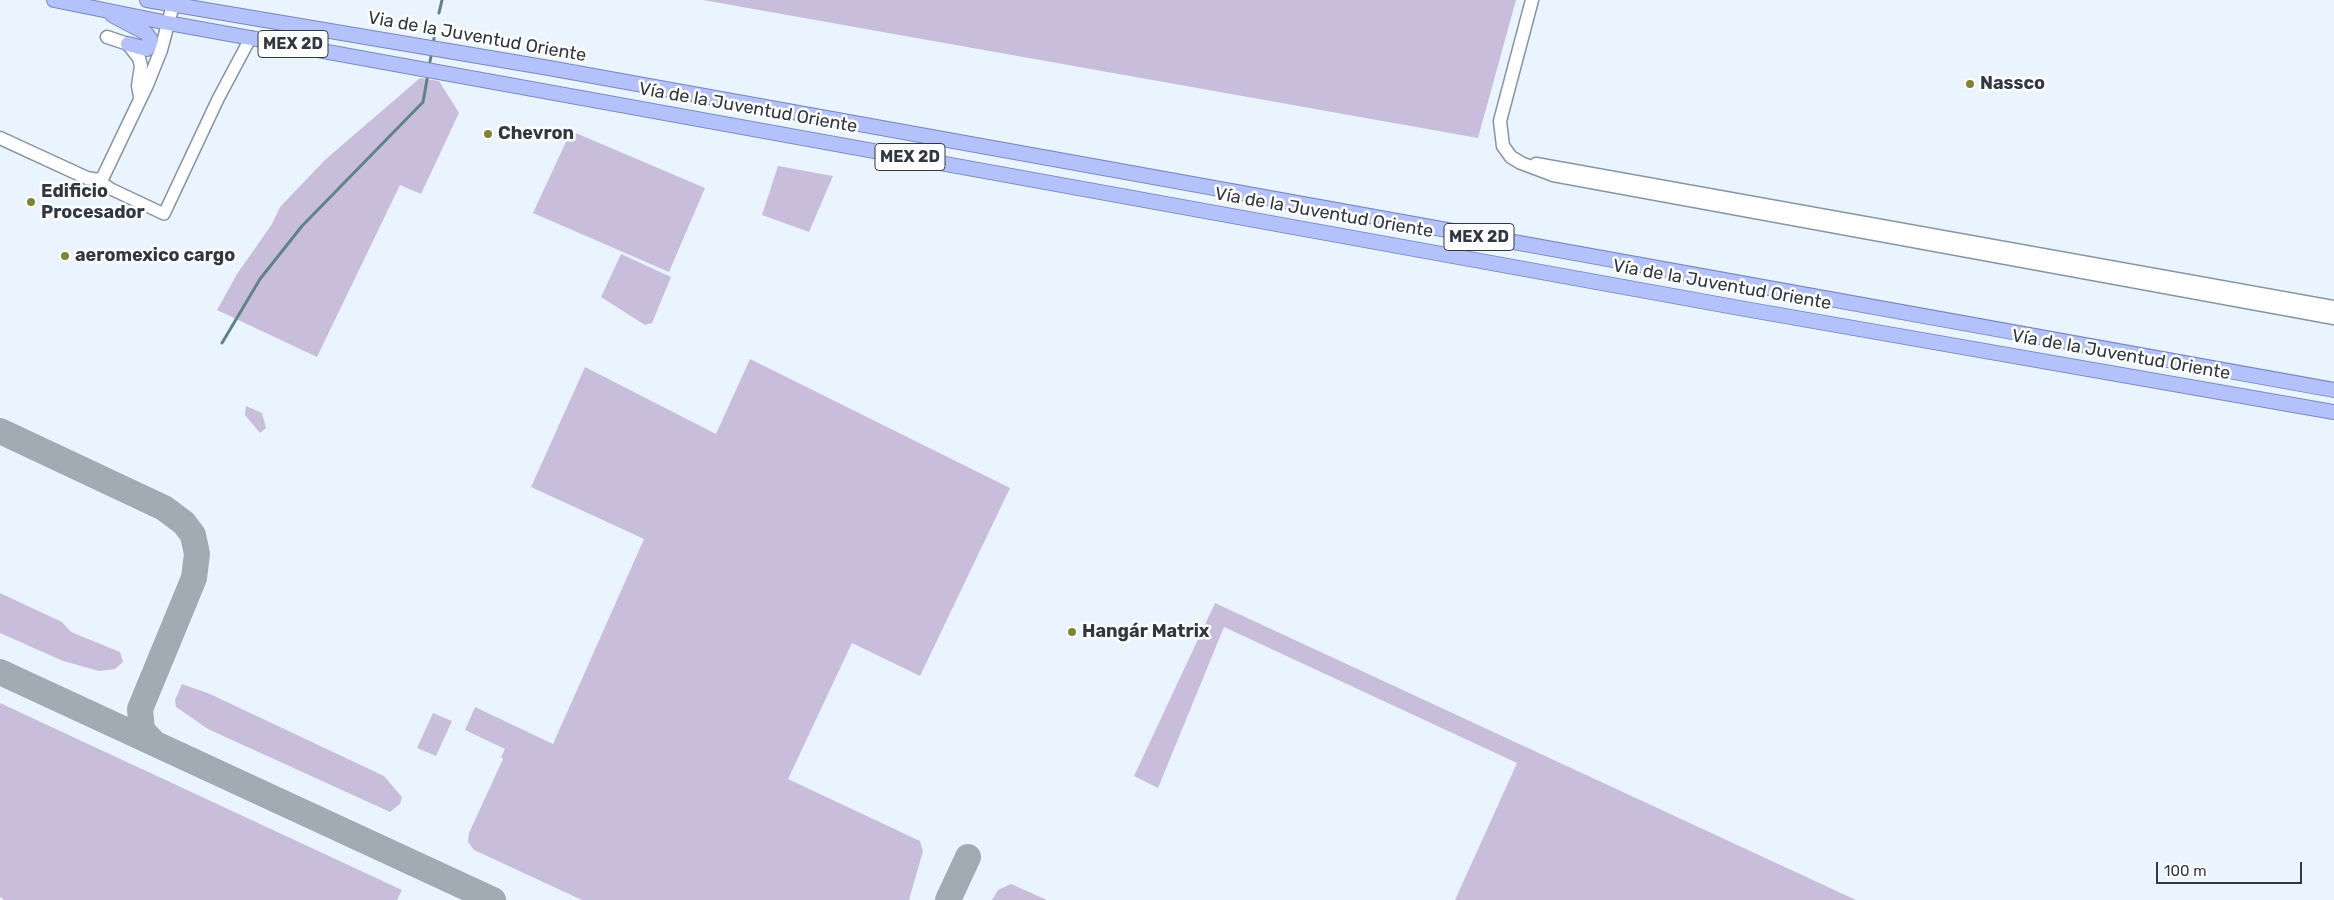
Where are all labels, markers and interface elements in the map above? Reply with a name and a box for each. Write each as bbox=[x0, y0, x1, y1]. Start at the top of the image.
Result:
street label: Via de la Juventud Oriente bbox=[366, 7, 588, 67]
road number: MEX 2D bbox=[258, 31, 328, 58]
place label: Nassco bbox=[1980, 73, 2045, 95]
street label: Vía de la Juventud Oriente bbox=[637, 78, 859, 138]
marker: Nassco bbox=[1964, 78, 1976, 90]
place label: Chevron bbox=[498, 123, 574, 145]
marker: Chevron bbox=[482, 128, 494, 140]
road number: MEX 2D bbox=[875, 144, 945, 170]
place label: Edificio Procesador bbox=[41, 181, 145, 223]
street label: Vía de la Juventud Oriente bbox=[1213, 183, 1435, 243]
marker: Edificio Procesador bbox=[25, 196, 37, 208]
road number: MEX 2D bbox=[1444, 223, 1514, 250]
place label: aeromexico cargo bbox=[75, 245, 235, 267]
marker: aeromexico cargo bbox=[59, 250, 71, 262]
street label: Vía de la Juventud Oriente bbox=[1611, 255, 1833, 315]
street label: Vía de la Juventud Oriente bbox=[2010, 325, 2232, 385]
place label: Hangár Matrix bbox=[1082, 621, 1209, 643]
marker: Hangár Matrix bbox=[1066, 626, 1078, 638]
scale bar bbox=[2159, 852, 2305, 884]
text: 100 m bbox=[2164, 862, 2206, 880]

